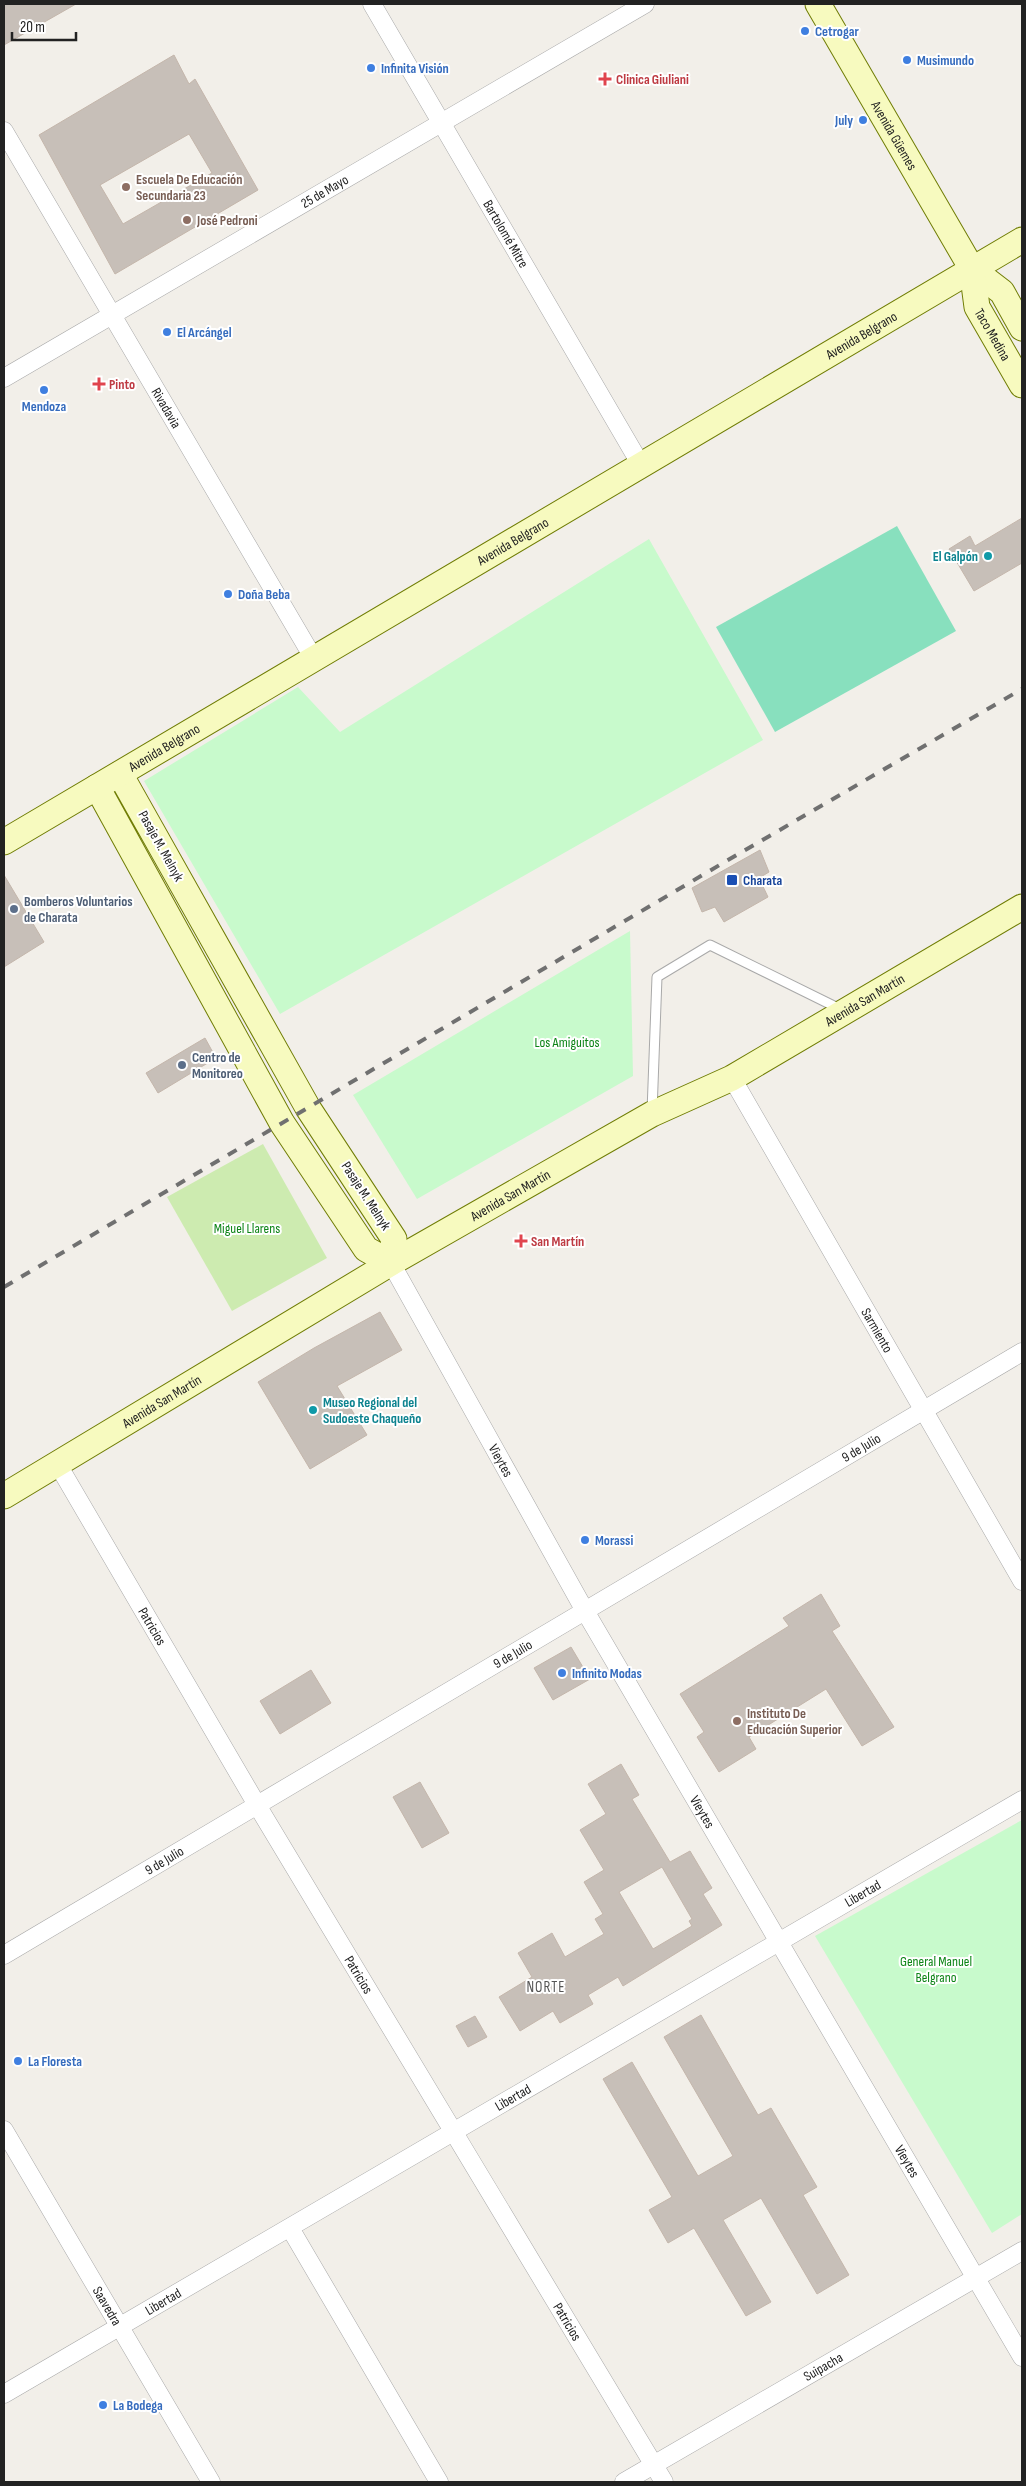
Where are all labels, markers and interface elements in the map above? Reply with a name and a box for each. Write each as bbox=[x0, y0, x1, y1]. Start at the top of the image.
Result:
scale bar bbox=[12, 10, 76, 42]
text: 20 m bbox=[20, 18, 45, 37]
place label: Cetrogar bbox=[815, 23, 859, 40]
marker: Cetrogar bbox=[799, 25, 811, 37]
place label: Musimundo bbox=[917, 52, 974, 69]
marker: Musimundo bbox=[901, 54, 913, 66]
place label: Infinita Visión bbox=[381, 60, 449, 77]
marker: Infinita Visión bbox=[365, 62, 377, 74]
place label: Clinica Giuliani bbox=[616, 71, 689, 88]
marker: Clinica Giuliani bbox=[598, 72, 612, 86]
street label: Avenida Güemes bbox=[867, 97, 921, 173]
place label: July bbox=[834, 112, 853, 129]
marker: July bbox=[857, 114, 869, 126]
street label: 25 de Mayo bbox=[298, 170, 351, 212]
place label: Escuela De Educación Secundaria 23 bbox=[136, 171, 242, 204]
marker: Escuela De Educación Secundaria 23 bbox=[120, 181, 132, 193]
street label: Bartolomé Mitre bbox=[480, 197, 533, 271]
place label: José Pedroni bbox=[196, 212, 258, 229]
marker: José Pedroni bbox=[181, 214, 193, 226]
street label: Taco Medina bbox=[971, 305, 1015, 364]
street label: Avenida Belgrano bbox=[822, 307, 900, 363]
place label: El Arcángel bbox=[177, 324, 232, 341]
marker: El Arcángel bbox=[161, 326, 173, 338]
place label: Pinto bbox=[109, 376, 135, 393]
marker: Pinto bbox=[93, 378, 105, 390]
marker: Mendoza bbox=[38, 384, 50, 396]
street label: Rivadavia bbox=[148, 384, 185, 431]
place label: Mendoza bbox=[22, 398, 66, 415]
street label: Avenida Belgrano bbox=[473, 513, 552, 569]
place label: El Galpón bbox=[933, 548, 978, 565]
marker: El Galpón bbox=[982, 550, 994, 562]
place label: Doña Beba bbox=[238, 586, 290, 603]
marker: Doña Beba bbox=[222, 588, 234, 600]
street label: Avenida Belgrano bbox=[125, 720, 203, 775]
street label: Pasaje M. Melnyk bbox=[135, 808, 188, 885]
place label: Charata bbox=[743, 872, 783, 889]
marker: Charata bbox=[725, 873, 739, 887]
place label: Bomberos Voluntarios de Charata bbox=[24, 893, 133, 926]
marker: Bomberos Voluntarios de Charata bbox=[8, 903, 20, 915]
street label: Avenida San Martín bbox=[821, 970, 907, 1030]
park label: Los Amiguitos bbox=[535, 1034, 599, 1051]
place label: Centro de Monitoreo bbox=[192, 1049, 243, 1082]
marker: Centro de Monitoreo bbox=[176, 1059, 188, 1071]
street label: Pasaje M. Melnyk bbox=[338, 1159, 395, 1234]
street label: Avenida San Martín bbox=[466, 1165, 553, 1225]
park label: Miguel Llarens bbox=[214, 1220, 280, 1237]
place label: San Martín bbox=[531, 1233, 584, 1250]
marker: San Martín bbox=[515, 1235, 527, 1247]
street label: Sarmiento bbox=[858, 1305, 897, 1356]
street label: Avenida San Martín bbox=[118, 1371, 204, 1432]
place label: Museo Regional del Sudoeste Chaqueño bbox=[323, 1394, 421, 1427]
marker: Museo Regional del Sudoeste Chaqueño bbox=[307, 1404, 319, 1416]
street label: 9 de Julio bbox=[838, 1429, 884, 1465]
street label: Vieytes bbox=[485, 1441, 517, 1480]
place label: Morassi bbox=[595, 1532, 633, 1549]
marker: Morassi bbox=[579, 1534, 591, 1546]
street label: Patricios bbox=[135, 1604, 170, 1648]
street label: 9 de Julio bbox=[490, 1636, 535, 1672]
place label: Infinito Modas bbox=[572, 1665, 642, 1682]
marker: Infinito Modas bbox=[556, 1667, 568, 1679]
place label: Instituto De Educación Superior bbox=[747, 1705, 843, 1738]
marker: Instituto De Educación Superior bbox=[731, 1715, 743, 1727]
street label: Vieytes bbox=[686, 1792, 719, 1831]
street label: 9 de Julio bbox=[142, 1842, 187, 1878]
street label: Libertad bbox=[841, 1876, 884, 1910]
street label: Patricios bbox=[341, 1953, 377, 1997]
park label: General Manuel Belgrano bbox=[900, 1953, 972, 1986]
district label: NORTE bbox=[526, 1978, 566, 1997]
place label: La Floresta bbox=[28, 2053, 82, 2070]
marker: La Floresta bbox=[12, 2055, 24, 2067]
street label: Libertad bbox=[492, 2080, 534, 2114]
street label: Vieytes bbox=[891, 2142, 923, 2180]
street label: Saavedra bbox=[89, 2283, 126, 2329]
street label: Libertad bbox=[142, 2284, 184, 2318]
street label: Patricios bbox=[550, 2300, 585, 2344]
street label: Suipacha bbox=[800, 2348, 846, 2385]
place label: La Bodega bbox=[113, 2397, 163, 2414]
marker: La Bodega bbox=[97, 2399, 109, 2411]

